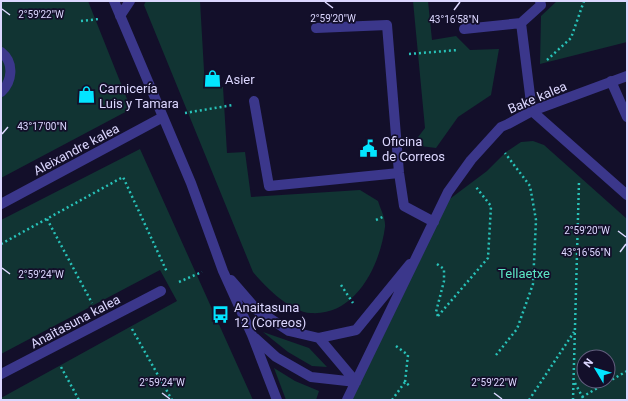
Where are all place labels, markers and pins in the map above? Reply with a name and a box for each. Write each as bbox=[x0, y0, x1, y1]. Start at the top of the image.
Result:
shop icon: Asier bbox=[202, 69, 222, 89]
place label: Asier bbox=[225, 72, 255, 87]
place label: Carnicería Luis y Tamara bbox=[99, 81, 179, 111]
shop icon: Carnicería Luis y Tamara bbox=[76, 85, 96, 105]
place label: Oficina de Correos bbox=[382, 134, 445, 164]
public building icon: Oficina de Correos bbox=[359, 138, 379, 158]
place label: Anaitasuna 12 (Correos) bbox=[234, 300, 306, 330]
bus stop icon: Anaitasuna 12 (Correos) bbox=[211, 304, 231, 324]

